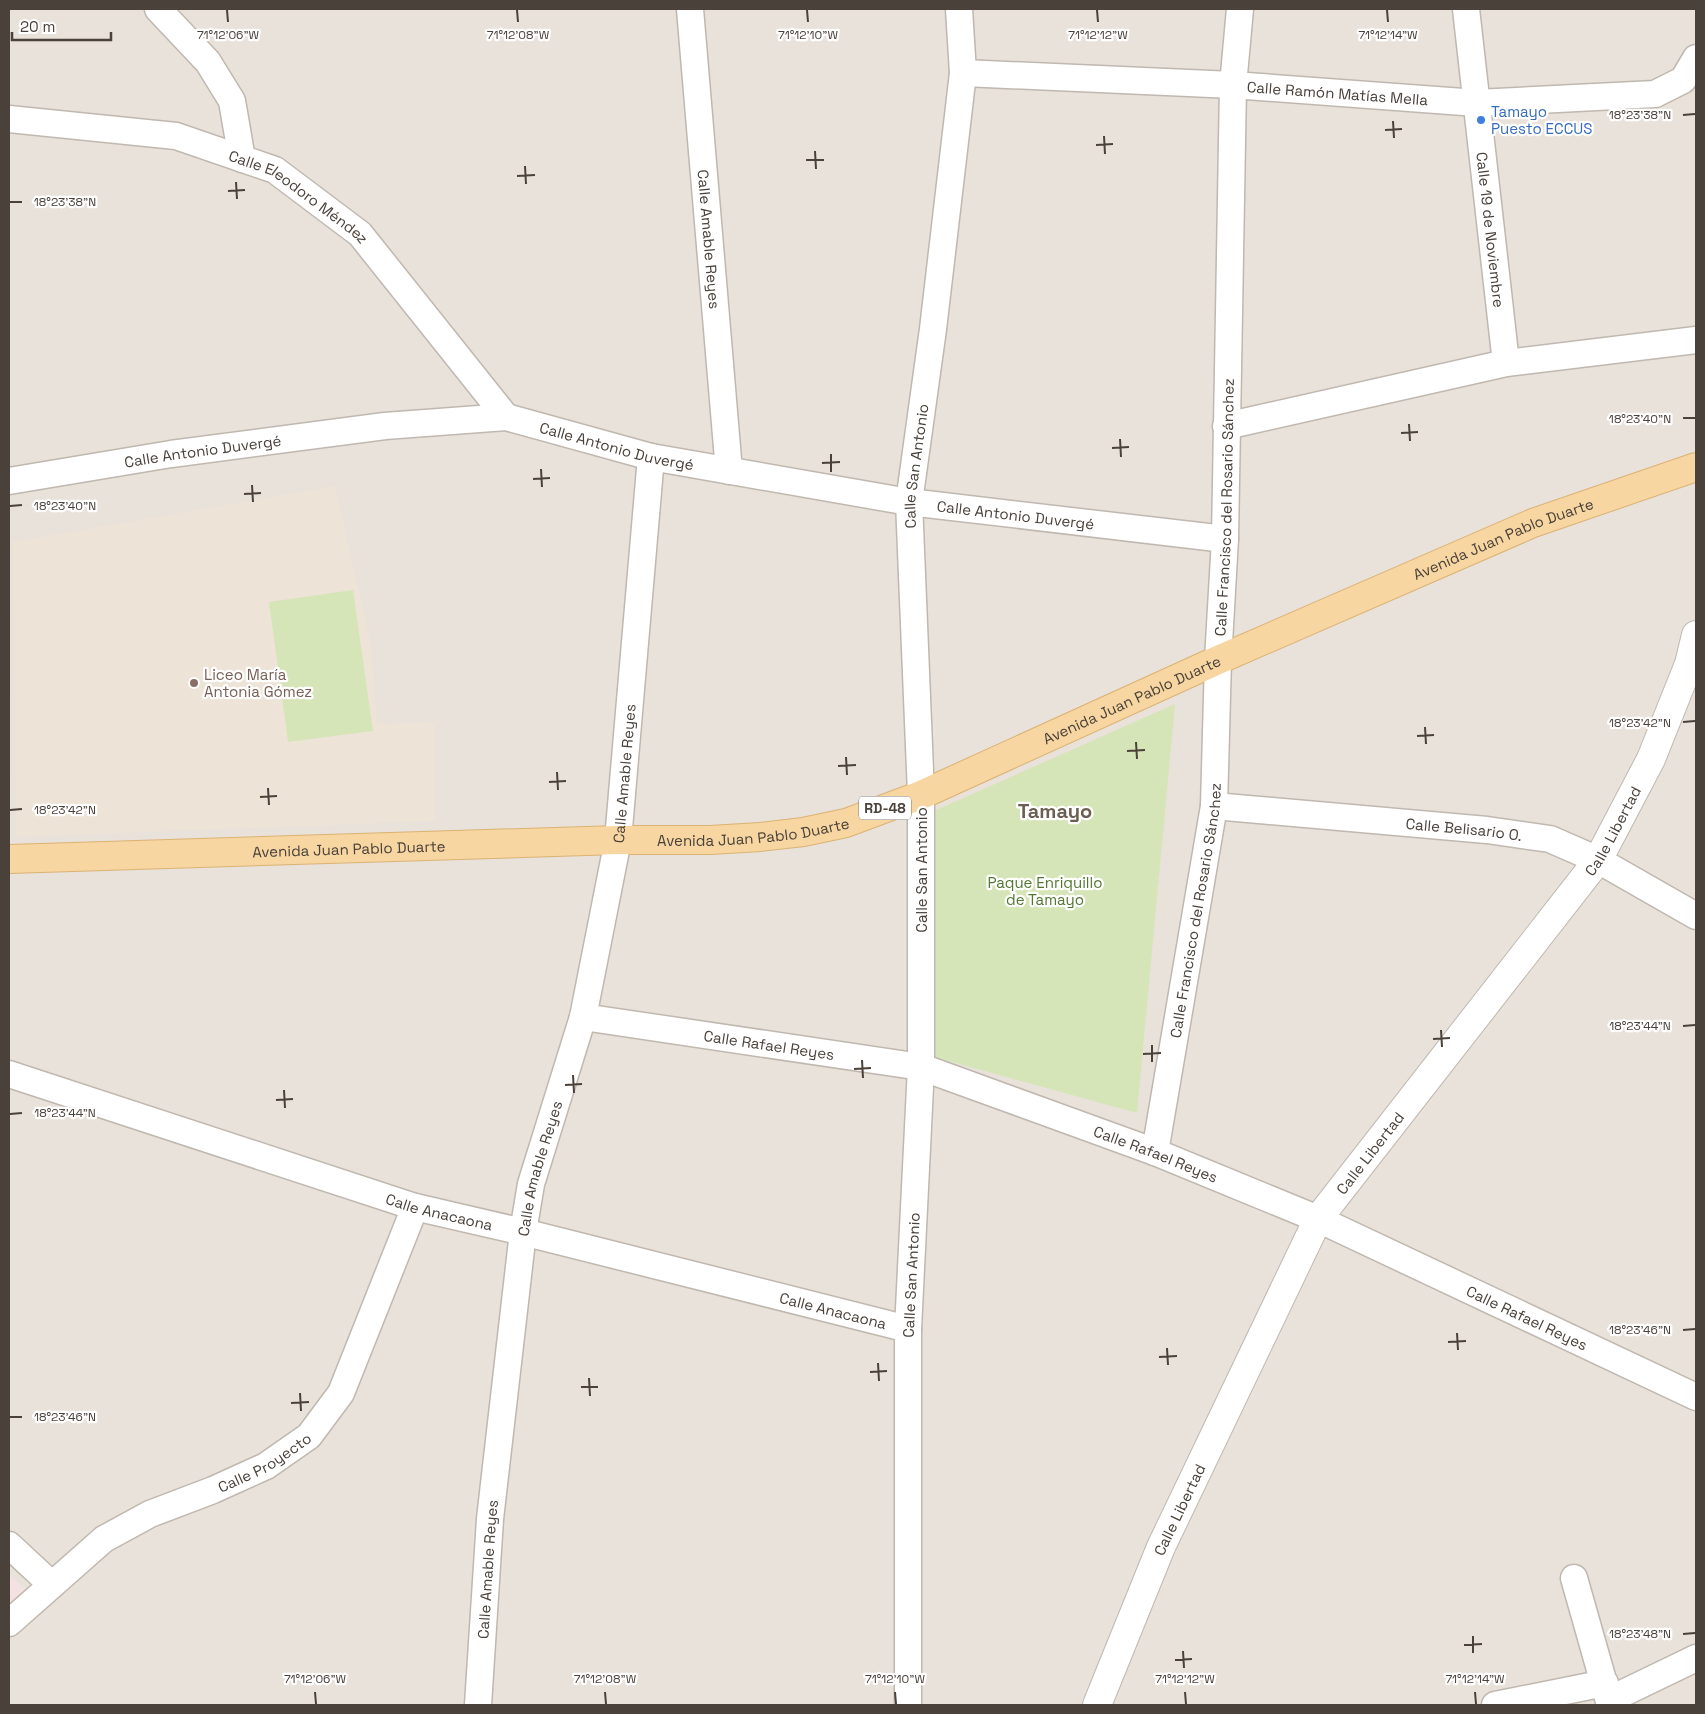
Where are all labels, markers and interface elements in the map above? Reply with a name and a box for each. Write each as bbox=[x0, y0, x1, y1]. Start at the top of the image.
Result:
scale bar bbox=[12, 10, 111, 42]
text: 20 m bbox=[20, 17, 55, 36]
text: 71°12'06"W bbox=[197, 27, 260, 43]
text: 71°12'08"W bbox=[487, 27, 550, 43]
text: 71°12'10"W bbox=[778, 27, 838, 43]
text: 71°12'12"W bbox=[1068, 27, 1128, 43]
text: 71°12'14"W bbox=[1358, 27, 1418, 43]
street label: Calle Ramón Matías Mella bbox=[1246, 77, 1429, 109]
place label: Tamayo Puesto ECCUS bbox=[1491, 102, 1592, 138]
text: 18°23'38"N bbox=[1609, 107, 1671, 123]
marker: Tamayo Puesto ECCUS bbox=[1475, 114, 1487, 126]
street label: Calle Eleodoro Méndez bbox=[226, 145, 373, 247]
street label: Calle 19 de Noviembre bbox=[1473, 151, 1509, 309]
street label: Calle Amable Reyes bbox=[694, 169, 725, 310]
text: 18°23'38"N bbox=[34, 194, 96, 210]
street label: Calle Francisco del Rosario Sánchez bbox=[1210, 378, 1237, 637]
street label: Calle San Antonio bbox=[899, 402, 932, 529]
text: 18°23'40"N bbox=[1609, 411, 1671, 427]
street label: Calle Antonio Duvergé bbox=[538, 417, 695, 474]
street label: Calle Antonio Duvergé bbox=[123, 430, 282, 471]
street label: Avenida Juan Pablo Duarte bbox=[1410, 493, 1596, 584]
street label: Calle Antonio Duvergé bbox=[936, 496, 1095, 533]
text: 18°23'40"N bbox=[34, 498, 96, 514]
street label: Avenida Juan Pablo Duarte bbox=[1040, 651, 1224, 748]
place label: Liceo María Antonia Gómez bbox=[204, 665, 312, 701]
marker: Liceo María Antonia Gómez bbox=[188, 677, 200, 689]
street label: Calle Amable Reyes bbox=[608, 703, 639, 844]
text: 18°23'42"N bbox=[1609, 715, 1671, 731]
street label: Calle Francisco del Rosario Sánchez bbox=[1165, 783, 1224, 1039]
street label: Calle Libertad bbox=[1580, 783, 1645, 879]
road number: RD-48 bbox=[859, 796, 911, 820]
district label: Tamayo bbox=[1018, 798, 1092, 824]
text: 18°23'42"N bbox=[34, 802, 96, 818]
street label: Calle San Antonio bbox=[912, 807, 931, 933]
street label: Avenida Juan Pablo Duarte bbox=[657, 813, 851, 850]
street label: Calle Belisario O. bbox=[1405, 813, 1523, 844]
street label: Avenida Juan Pablo Duarte bbox=[252, 836, 446, 861]
park label: Paque Enriquillo de Tamayo bbox=[988, 873, 1102, 909]
text: 18°23'44"N bbox=[1609, 1018, 1671, 1034]
street label: Calle Rafael Reyes bbox=[702, 1025, 836, 1064]
street label: Calle Amable Reyes bbox=[513, 1098, 566, 1238]
text: 18°23'44"N bbox=[34, 1105, 96, 1121]
street label: Calle Libertad bbox=[1332, 1108, 1408, 1198]
street label: Calle Rafael Reyes bbox=[1091, 1121, 1221, 1186]
street label: Calle Anacaona bbox=[383, 1189, 495, 1234]
street label: Calle San Antonio bbox=[899, 1212, 923, 1338]
street label: Calle Rafael Reyes bbox=[1463, 1281, 1591, 1354]
street label: Calle Anacaona bbox=[778, 1288, 889, 1333]
text: 18°23'46"N bbox=[1609, 1322, 1671, 1338]
text: 18°23'46"N bbox=[34, 1409, 96, 1425]
street label: Calle Proyecto bbox=[215, 1428, 315, 1496]
street label: Calle Libertad bbox=[1149, 1461, 1209, 1558]
street label: Calle Amable Reyes bbox=[473, 1499, 502, 1640]
text: 18°23'48"N bbox=[1609, 1626, 1671, 1642]
text: 71°12'06"W bbox=[284, 1671, 347, 1687]
text: 71°12'08"W bbox=[574, 1671, 637, 1687]
text: 71°12'10"W bbox=[865, 1671, 925, 1687]
text: 71°12'12"W bbox=[1155, 1671, 1215, 1687]
text: 71°12'14"W bbox=[1445, 1671, 1505, 1687]

